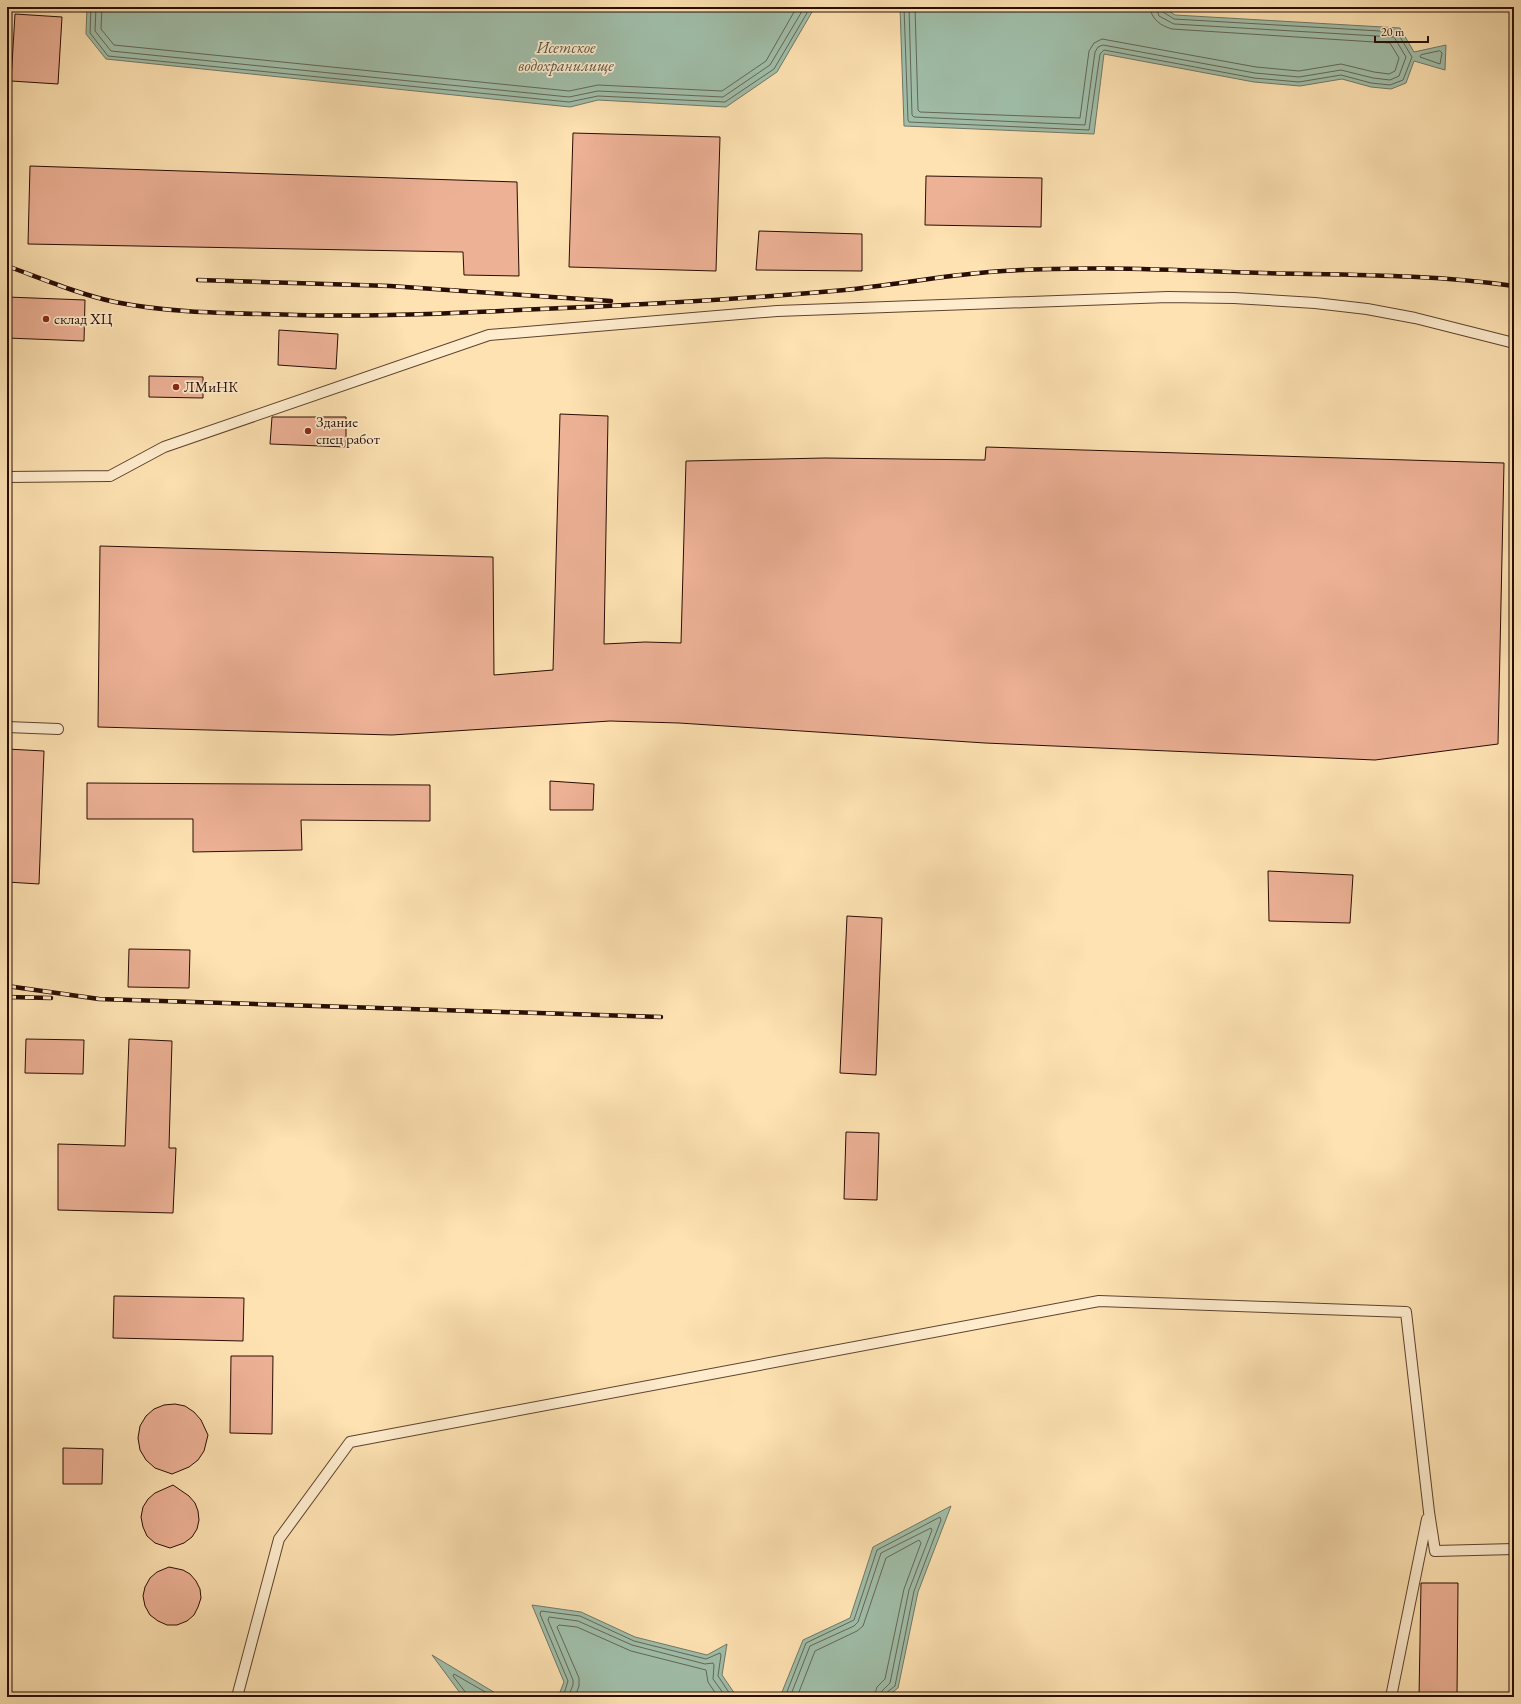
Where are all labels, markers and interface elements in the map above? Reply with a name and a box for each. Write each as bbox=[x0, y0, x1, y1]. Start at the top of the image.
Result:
scale bar bbox=[1375, 18, 1428, 44]
text: 20 m bbox=[1381, 24, 1405, 40]
water label: Исетское водохранилище bbox=[518, 37, 614, 76]
place label: склад ХЦ bbox=[54, 309, 113, 328]
marker: склад ХЦ bbox=[41, 314, 51, 324]
place label: ЛМиНК bbox=[184, 377, 238, 396]
marker: ЛМиНК bbox=[171, 382, 181, 392]
place label: Здание спец работ bbox=[316, 412, 380, 448]
marker: Здание спец работ bbox=[303, 426, 313, 436]

